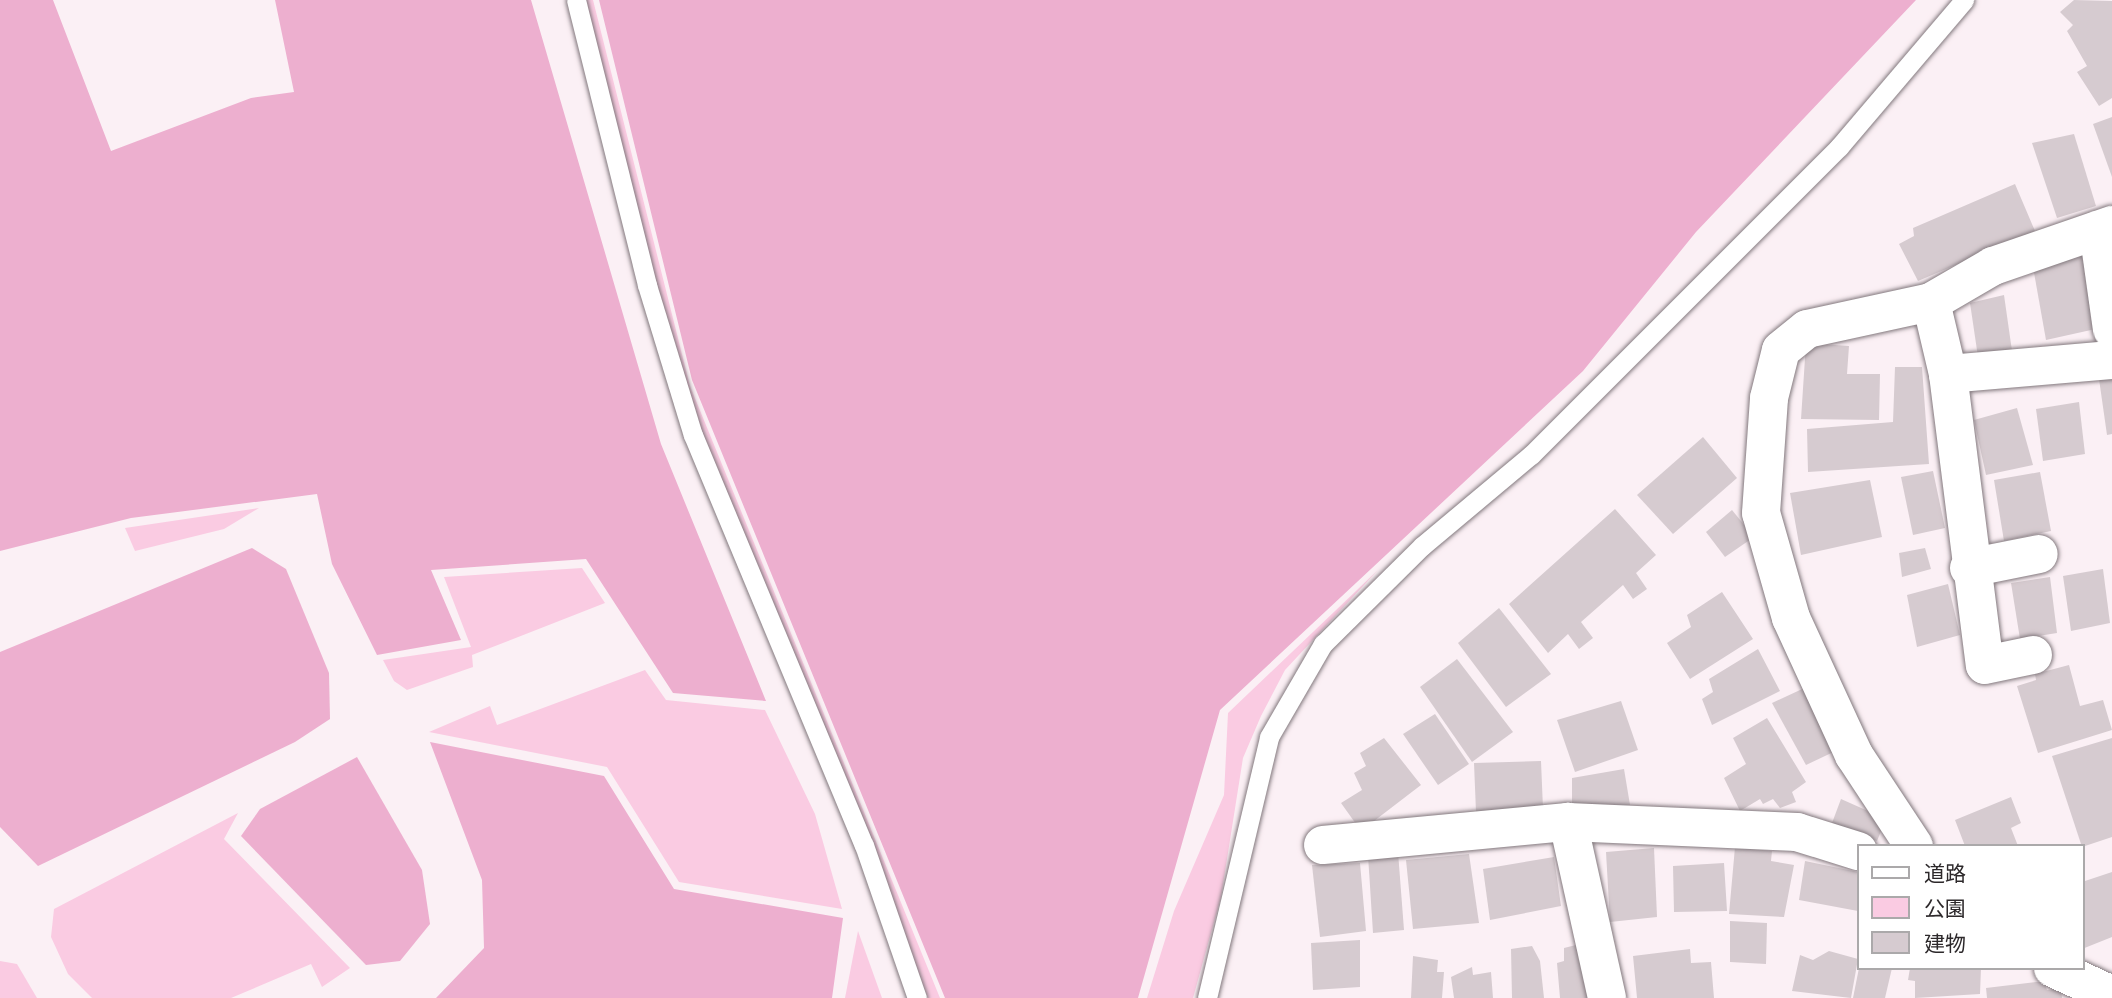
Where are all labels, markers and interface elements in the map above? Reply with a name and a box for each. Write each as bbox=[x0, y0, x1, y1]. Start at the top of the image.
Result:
legend bbox=[1856, 844, 2084, 970]
text: 道路 bbox=[1924, 857, 1966, 889]
text: 公園 bbox=[1924, 892, 1966, 924]
text: 建物 bbox=[1924, 927, 1966, 959]

